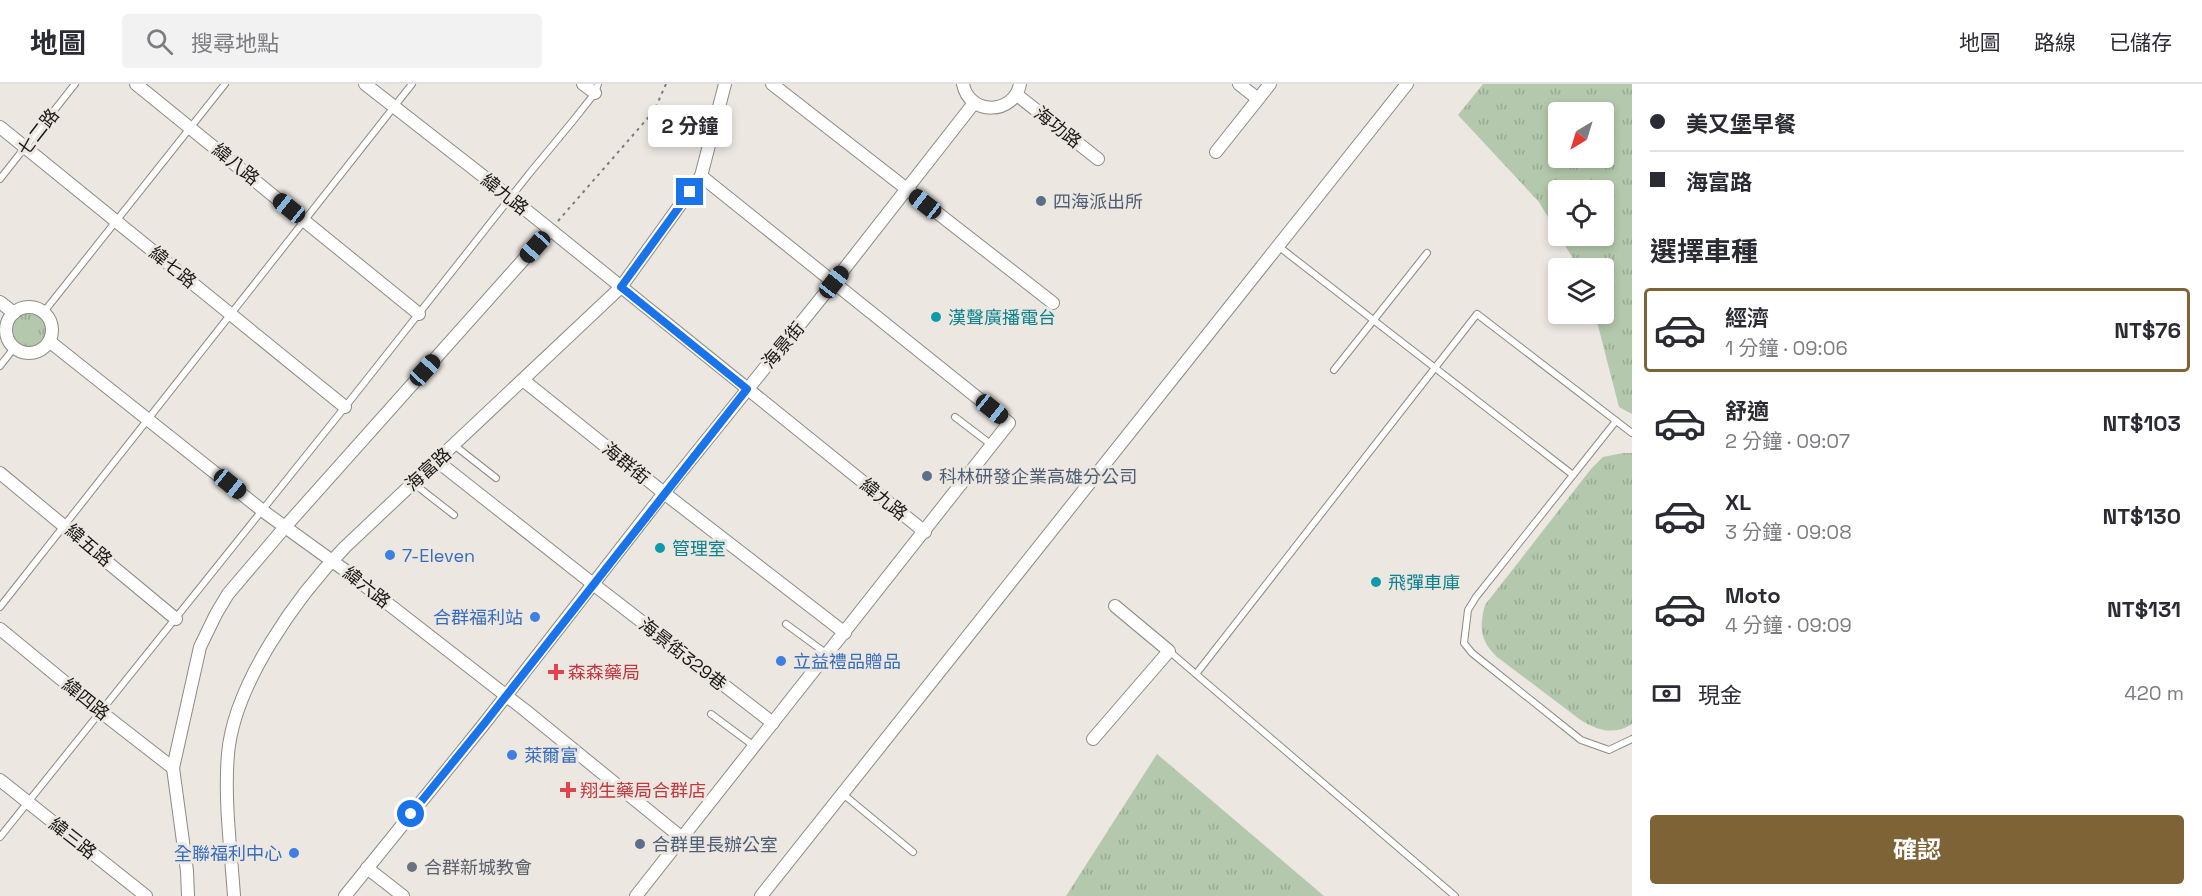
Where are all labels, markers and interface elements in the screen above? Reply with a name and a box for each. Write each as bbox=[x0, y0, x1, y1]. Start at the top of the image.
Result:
search box bbox=[122, 14, 542, 68]
text: 地圖 bbox=[30, 25, 86, 61]
icon: search bbox=[143, 25, 176, 58]
text: 搜尋地點 bbox=[191, 29, 279, 57]
text: 地圖 bbox=[1959, 29, 2001, 56]
text: 路線 bbox=[2034, 29, 2076, 56]
text: 已儲存 bbox=[2109, 29, 2172, 56]
street label: 海功路 bbox=[1030, 101, 1086, 153]
north arrow bbox=[1548, 102, 1614, 168]
map controls bbox=[1548, 102, 1614, 324]
street label: 七二路 bbox=[12, 104, 64, 160]
callout: 2 分鐘 bbox=[648, 105, 732, 147]
text: 美又堡早餐 bbox=[1686, 110, 1796, 138]
text: 2 分鐘 bbox=[662, 113, 718, 139]
street label: 緯八路 bbox=[208, 138, 264, 190]
street label: 緯九路 bbox=[477, 168, 533, 220]
text: 海富路 bbox=[1686, 168, 1752, 196]
route end bbox=[676, 178, 703, 205]
button: locate bbox=[1548, 180, 1614, 246]
car bbox=[905, 186, 945, 222]
car bbox=[269, 190, 309, 226]
place label: 四海派出所 bbox=[1053, 190, 1143, 213]
marker: 四海派出所 bbox=[1034, 194, 1048, 208]
car bbox=[516, 228, 554, 266]
text: 選擇車種 bbox=[1650, 234, 1758, 269]
street label: 緯七路 bbox=[145, 241, 201, 293]
button: layers bbox=[1548, 258, 1614, 324]
car bbox=[816, 262, 852, 302]
icon: car bbox=[1653, 303, 1707, 357]
text: 經濟 bbox=[1725, 304, 1769, 332]
place label: 漢聲廣播電台 bbox=[948, 306, 1056, 329]
marker: 漢聲廣播電台 bbox=[929, 310, 943, 324]
text: NT$76 bbox=[2114, 316, 2181, 344]
street label: 海景街 bbox=[757, 317, 809, 373]
text: 1 分鐘 · 09:06 bbox=[1725, 335, 1848, 361]
car bbox=[406, 351, 444, 389]
car bbox=[972, 391, 1012, 427]
icon: car bbox=[1653, 396, 1707, 450]
text: 舒適 bbox=[1725, 397, 1769, 425]
text: NT$103 bbox=[2102, 409, 2181, 437]
text: 2 分鐘 · 09:07 bbox=[1725, 428, 1850, 454]
street label: 海群街 bbox=[598, 437, 654, 489]
street label: 海富路 bbox=[400, 442, 456, 496]
place label: 科林研發企業高雄分公司 bbox=[939, 465, 1137, 488]
car bbox=[210, 466, 250, 502]
marker: 科林研發企業高雄分公司 bbox=[920, 469, 934, 483]
street label: 緯九路 bbox=[856, 473, 912, 525]
text: XL bbox=[1725, 488, 1751, 516]
icon: car bbox=[1653, 489, 1707, 543]
text: NT$130 bbox=[2102, 502, 2181, 530]
street label: 緯五路 bbox=[61, 519, 117, 571]
text: 3 分鐘 · 09:08 bbox=[1725, 519, 1852, 545]
place label: 管理室 bbox=[672, 537, 726, 560]
marker: 管理室 bbox=[653, 541, 667, 555]
place label: 7-Eleven bbox=[402, 544, 475, 567]
marker: 7-Eleven bbox=[383, 548, 397, 562]
street label: 緯六路 bbox=[339, 561, 395, 613]
place label: 飛彈車庫 bbox=[1388, 571, 1460, 594]
marker: 飛彈車庫 bbox=[1369, 575, 1383, 589]
text: Moto bbox=[1725, 581, 1781, 609]
icon: car bbox=[1653, 582, 1707, 636]
text: NT$131 bbox=[2107, 595, 2181, 623]
place label: 合群福利站 bbox=[433, 606, 523, 629]
marker: 合群福利站 bbox=[528, 610, 542, 624]
text: 4 分鐘 · 09:09 bbox=[1725, 612, 1852, 638]
street label: 海景街329巷 bbox=[635, 613, 731, 695]
place label: 立益禮品贈品 bbox=[793, 650, 901, 673]
marker: 立益禮品贈品 bbox=[774, 654, 788, 668]
place label: 森森藥局 bbox=[568, 661, 640, 684]
marker: 森森藥局 bbox=[549, 665, 563, 679]
street label: 緯四路 bbox=[58, 673, 114, 725]
icon: cash bbox=[1650, 677, 1683, 710]
text: 420 m bbox=[2124, 680, 2184, 706]
text: 現金 bbox=[1698, 681, 1742, 709]
place label: 萊爾富 bbox=[524, 744, 578, 767]
marker: 萊爾富 bbox=[505, 748, 519, 762]
place label: 翔生藥局合群店 bbox=[580, 779, 706, 802]
marker: 翔生藥局合群店 bbox=[561, 783, 575, 797]
route start bbox=[397, 800, 424, 827]
street label: 緯三路 bbox=[45, 812, 101, 864]
button: 確認 bbox=[1650, 815, 2184, 884]
place label: 合群里長辦公室 bbox=[652, 833, 778, 856]
marker: 合群里長辦公室 bbox=[633, 837, 647, 851]
place label: 全聯福利中心 bbox=[174, 842, 282, 865]
marker: 全聯福利中心 bbox=[287, 846, 301, 860]
place label: 合群新城教會 bbox=[424, 856, 532, 879]
marker: 合群新城教會 bbox=[405, 860, 419, 874]

